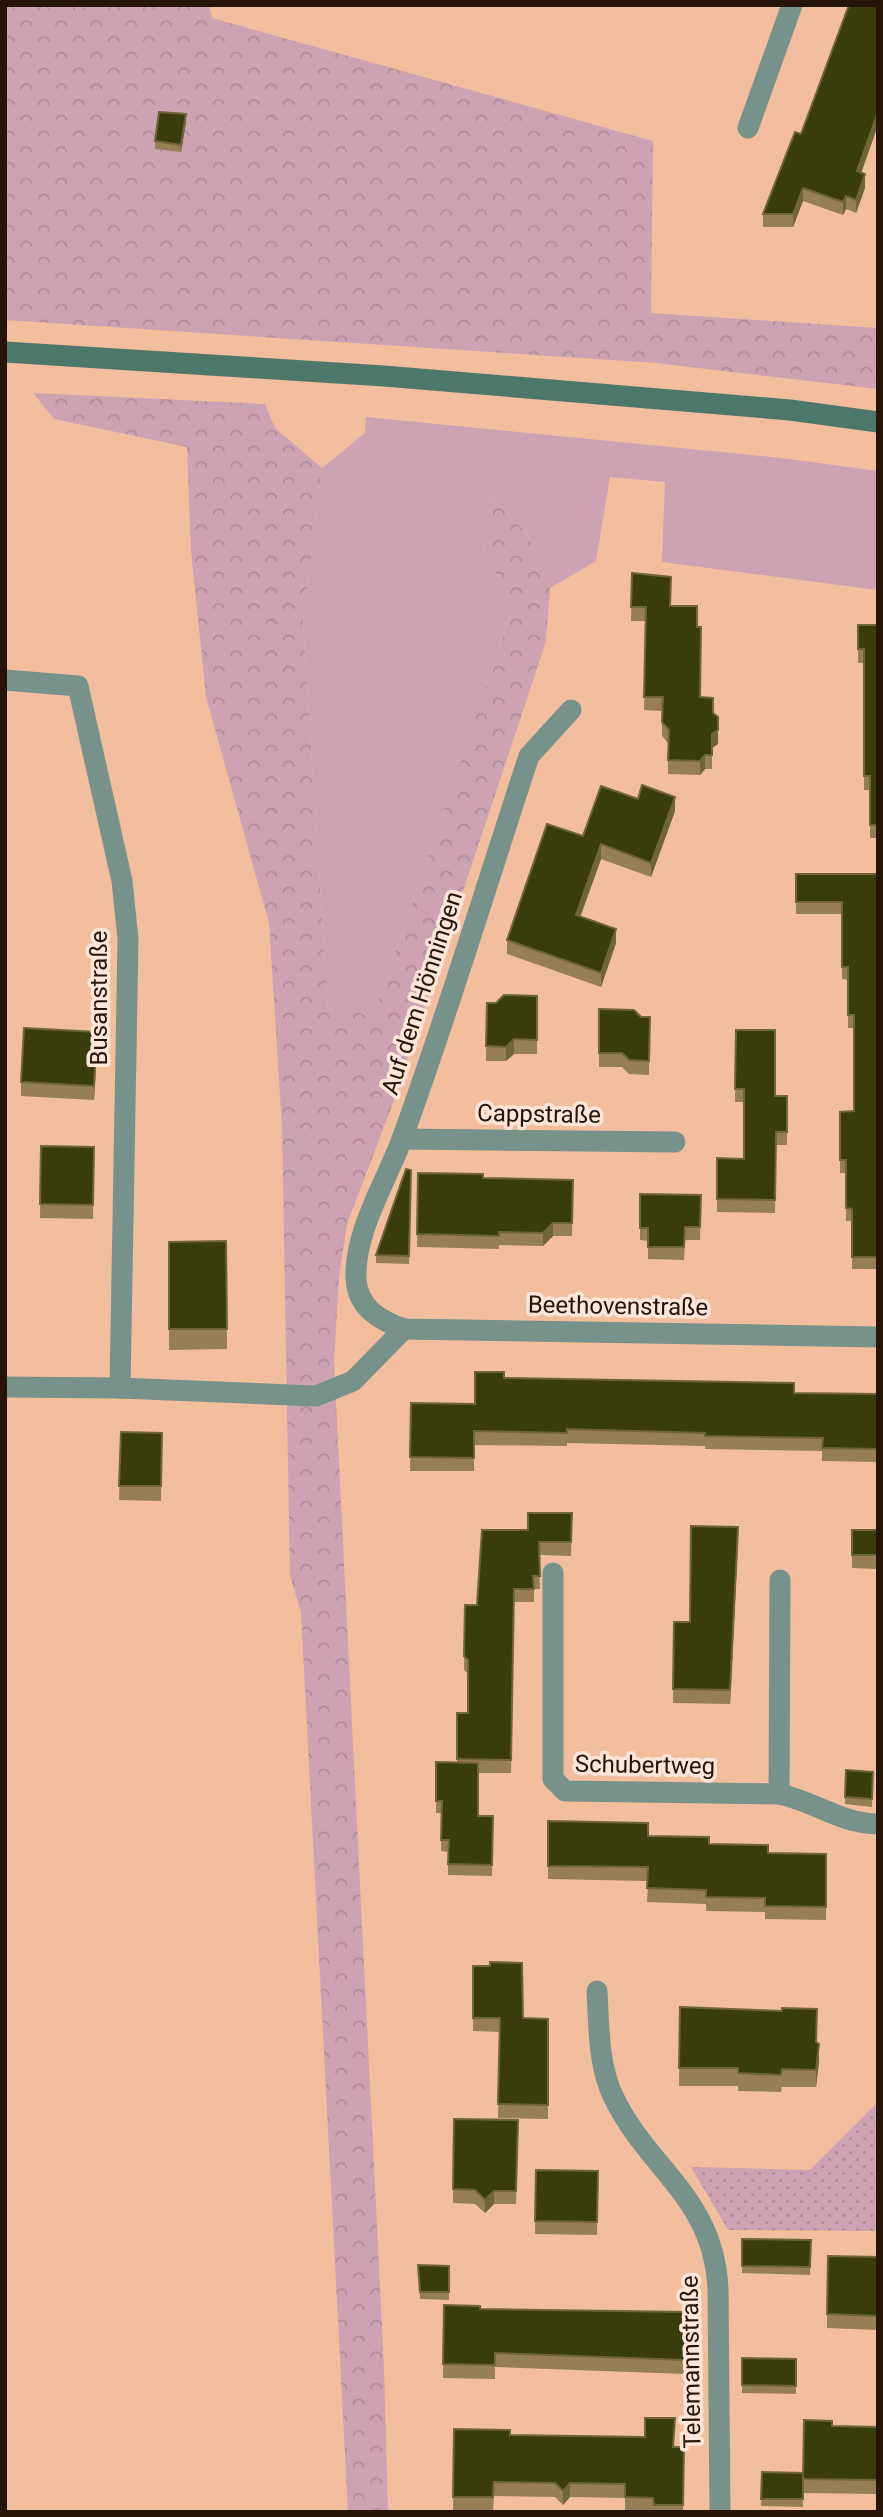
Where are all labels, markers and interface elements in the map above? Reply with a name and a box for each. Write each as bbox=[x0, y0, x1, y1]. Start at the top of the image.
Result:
street label: Auf dem Hönningen bbox=[376, 888, 468, 1098]
street label: Busanstraße bbox=[85, 931, 113, 1065]
street label: Cappstraße bbox=[477, 1099, 601, 1129]
street label: Beethovenstraße bbox=[528, 1290, 708, 1322]
street label: Schubertweg bbox=[575, 1750, 715, 1780]
street label: Telemannstraße bbox=[675, 2275, 707, 2449]

